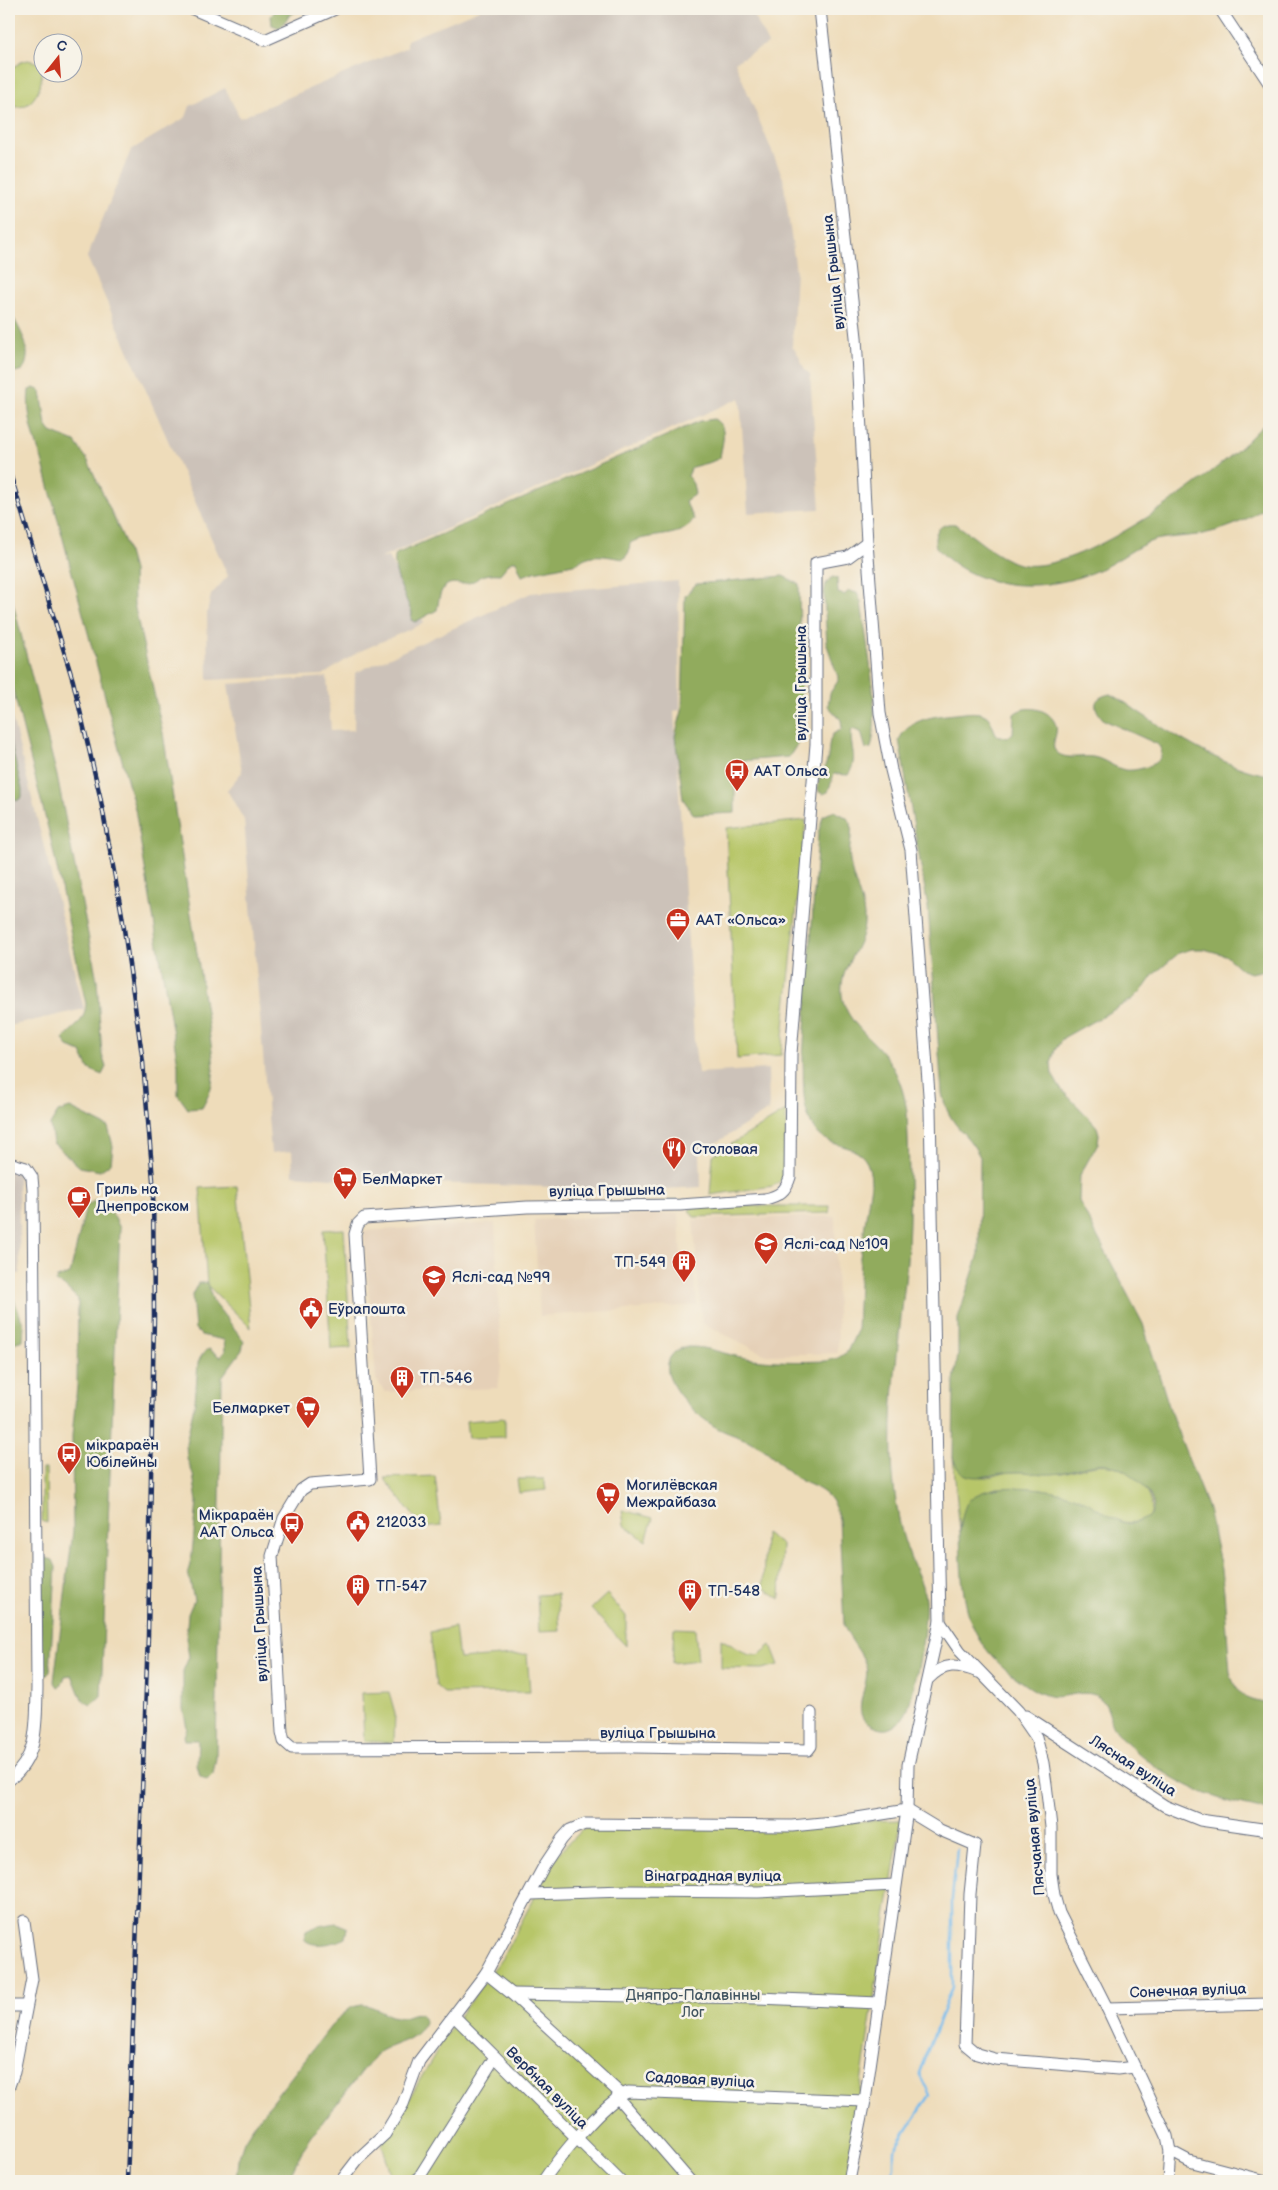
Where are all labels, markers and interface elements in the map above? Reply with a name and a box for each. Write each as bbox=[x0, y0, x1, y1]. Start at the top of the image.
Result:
north arrow bbox=[32, 32, 82, 82]
text: С bbox=[55, 36, 69, 56]
street label: вуліца Грышына bbox=[818, 213, 850, 331]
street label: вуліца Грышына bbox=[792, 625, 811, 741]
bus stop icon: ААТ Ольса bbox=[724, 758, 750, 792]
place label: ААТ Ольса bbox=[753, 762, 828, 781]
office icon: ААТ «Ольса» bbox=[665, 907, 691, 941]
place label: ААТ «Ольса» bbox=[695, 911, 786, 930]
restaurant icon: Столовая bbox=[661, 1136, 687, 1170]
place label: Столовая bbox=[692, 1140, 758, 1159]
supermarket icon: БелМаркет bbox=[332, 1166, 358, 1200]
place label: БелМаркет bbox=[362, 1170, 442, 1189]
place label: Гриль на Днепровском bbox=[96, 1180, 189, 1216]
street label: вуліца Грышына bbox=[549, 1180, 665, 1202]
cafe icon: Гриль на Днепровском bbox=[66, 1185, 92, 1219]
school or university icon: Яслі-сад №109 bbox=[753, 1231, 779, 1265]
place label: Яслі-сад №109 bbox=[784, 1235, 888, 1254]
building icon: ТП-549 bbox=[671, 1249, 697, 1283]
place label: ТП-549 bbox=[614, 1253, 666, 1272]
school or university icon: Яслі-сад №99 bbox=[421, 1264, 447, 1298]
place label: Яслі-сад №99 bbox=[452, 1268, 550, 1287]
public building icon: Еўрапошта bbox=[298, 1296, 324, 1330]
place label: Еўрапошта bbox=[328, 1300, 406, 1319]
building icon: ТП-546 bbox=[389, 1365, 415, 1399]
place label: ТП-546 bbox=[420, 1369, 472, 1388]
supermarket icon: Белмаркет bbox=[295, 1395, 321, 1429]
place label: Белмаркет bbox=[212, 1399, 290, 1418]
place label: мікрараён Юбілейны bbox=[86, 1436, 159, 1472]
bus stop icon: мікрараён Юбілейны bbox=[56, 1441, 82, 1475]
place label: Могилёвская Межрайбаза bbox=[626, 1476, 718, 1512]
supermarket icon: Могилёвская Межрайбаза bbox=[595, 1481, 621, 1515]
place label: Мікрараён ААТ Ольса bbox=[198, 1506, 274, 1542]
public building icon: 212033 bbox=[345, 1509, 371, 1543]
bus stop icon: Мікрараён ААТ Ольса bbox=[279, 1511, 305, 1545]
place label: 212033 bbox=[376, 1513, 427, 1532]
street label: вуліца Грышына bbox=[247, 1565, 273, 1682]
building icon: ТП-547 bbox=[345, 1573, 371, 1607]
place label: ТП-547 bbox=[376, 1577, 427, 1596]
building icon: ТП-548 bbox=[677, 1578, 703, 1612]
place label: ТП-548 bbox=[708, 1582, 760, 1601]
street label: вуліца Грышына bbox=[600, 1724, 716, 1743]
street label: Лясная вуліца bbox=[1085, 1730, 1180, 1801]
street label: Пясчаная вуліца bbox=[1020, 1777, 1050, 1897]
street label: Вінаградная вуліца bbox=[644, 1867, 782, 1886]
street label: Сонечная вуліца bbox=[1129, 1979, 1247, 2003]
park label: Дняпро-Палавінны Лог bbox=[626, 1986, 760, 2022]
street label: Вербная вуліца bbox=[502, 2043, 592, 2133]
street label: Садовая вуліца bbox=[645, 2068, 755, 2092]

